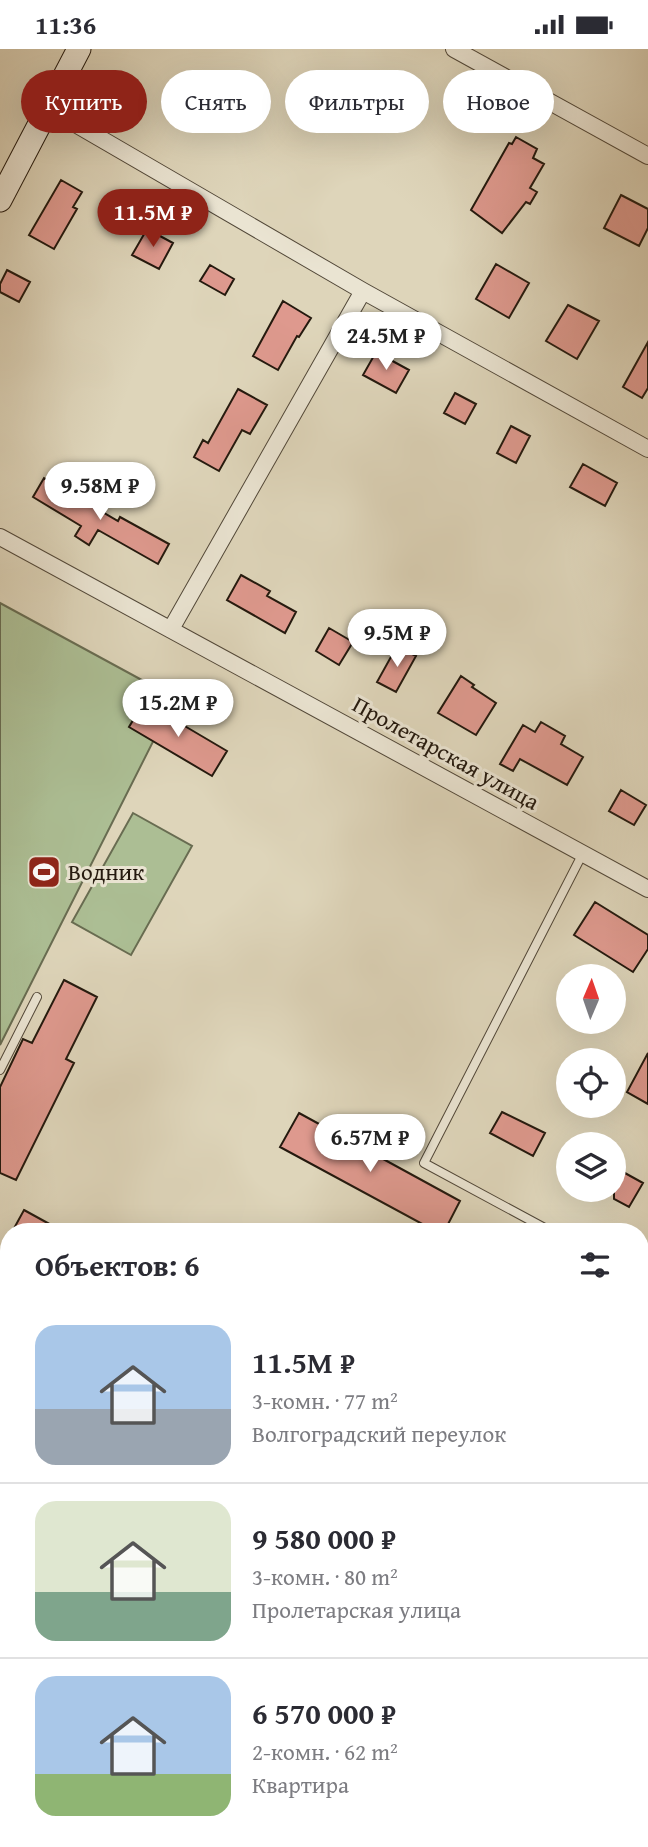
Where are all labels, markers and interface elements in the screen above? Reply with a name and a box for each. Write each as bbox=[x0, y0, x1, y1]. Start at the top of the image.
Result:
text: 11:36 bbox=[35, 5, 96, 44]
chip: Купить bbox=[21, 70, 147, 133]
chip: Снять bbox=[161, 70, 271, 133]
chip: Фильтры bbox=[285, 70, 429, 133]
chip: Новое bbox=[443, 70, 554, 133]
pin: 11.5M ₽ bbox=[88, 189, 218, 249]
text: 11.5M ₽ bbox=[113, 195, 193, 228]
pin: 24.5M ₽ bbox=[321, 313, 451, 372]
text: 24.5M ₽ bbox=[346, 318, 426, 351]
pin: 9.58M ₽ bbox=[35, 463, 165, 522]
text: 9.58M ₽ bbox=[60, 468, 140, 501]
pin: 9.5M ₽ bbox=[340, 609, 454, 669]
text: 9.5M ₽ bbox=[363, 615, 431, 648]
pin: 15.2M ₽ bbox=[113, 679, 243, 739]
text: 15.2M ₽ bbox=[138, 685, 218, 718]
street label: Пролетарская улица bbox=[347, 687, 546, 818]
sports icon: Водник bbox=[25, 853, 63, 891]
place label: Водник bbox=[68, 855, 144, 888]
north arrow bbox=[556, 964, 626, 1034]
map controls bbox=[556, 964, 626, 1202]
button: locate bbox=[556, 1048, 626, 1118]
pin: 6.57M ₽ bbox=[305, 1115, 435, 1174]
text: 6.57M ₽ bbox=[330, 1120, 410, 1153]
button: layers bbox=[556, 1132, 626, 1202]
text: Объектов: 6 bbox=[35, 1243, 199, 1287]
icon: filters bbox=[576, 1246, 614, 1284]
text: 11.5M ₽ bbox=[252, 1340, 355, 1384]
icon: home bbox=[91, 1353, 175, 1437]
text: 3-комн. · 77 m² bbox=[252, 1384, 398, 1417]
text: Волгоградский переулок bbox=[252, 1417, 506, 1450]
text: 9 580 000 ₽ bbox=[252, 1516, 396, 1560]
icon: home bbox=[91, 1529, 175, 1613]
text: 3-комн. · 80 m² bbox=[252, 1560, 398, 1593]
text: Пролетарская улица bbox=[252, 1593, 461, 1626]
text: 6 570 000 ₽ bbox=[252, 1691, 396, 1735]
icon: home bbox=[91, 1704, 175, 1788]
text: 2-комн. · 62 m² bbox=[252, 1735, 398, 1768]
text: Квартира bbox=[252, 1768, 349, 1801]

